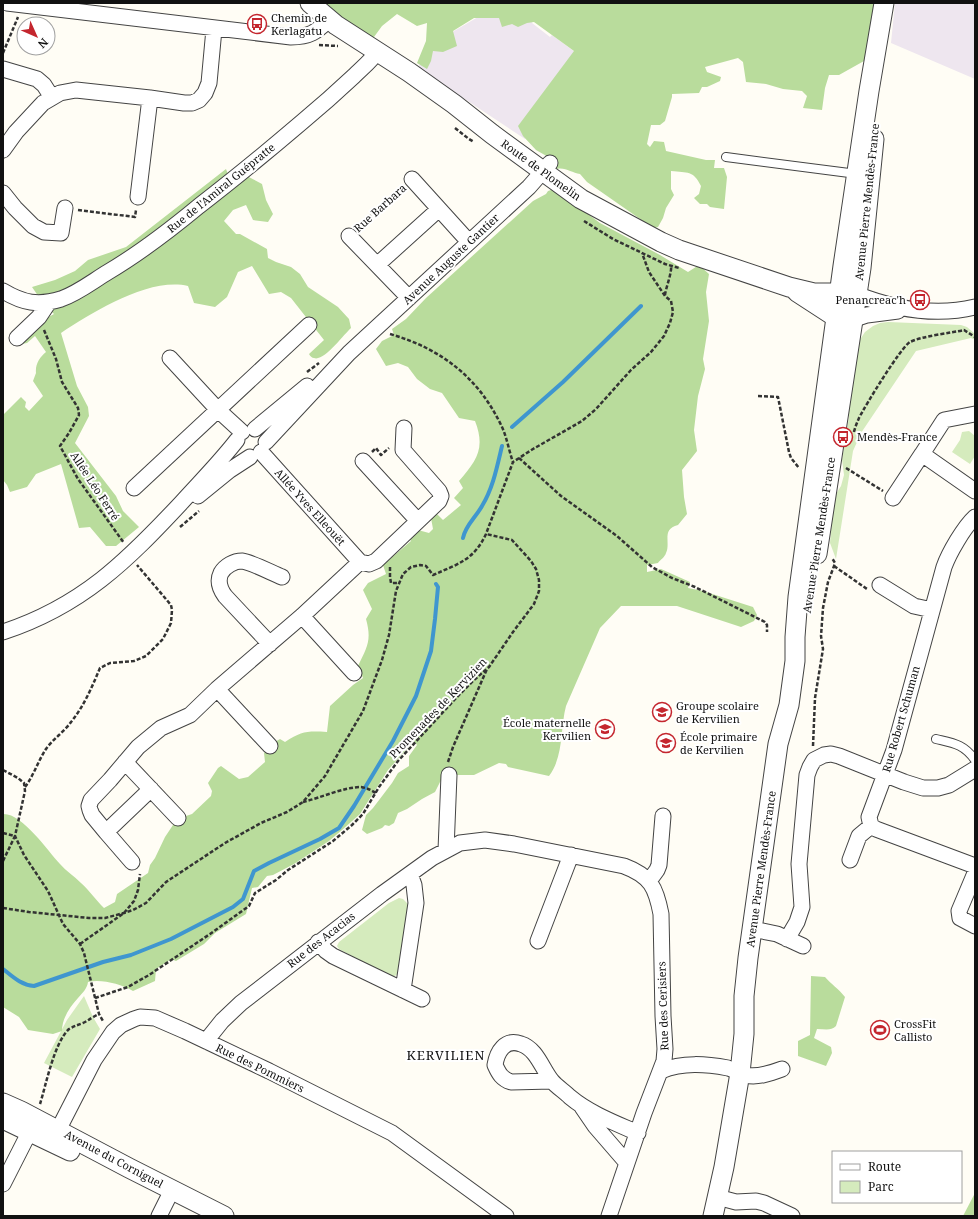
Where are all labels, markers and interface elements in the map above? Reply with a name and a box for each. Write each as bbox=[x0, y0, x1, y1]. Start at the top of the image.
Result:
place label: Chemin de Kerlagatu bbox=[271, 10, 327, 38]
bus stop icon: Chemin de Kerlagatu bbox=[246, 13, 268, 35]
north arrow bbox=[16, 16, 56, 56]
text: N bbox=[35, 35, 52, 52]
street label: Avenue Pierre Mendès-France bbox=[851, 123, 882, 281]
street label: Route de Plomelin bbox=[498, 135, 584, 204]
street label: Rue de l'Amiral Guépratte bbox=[164, 139, 278, 236]
street label: Rue Barbara bbox=[350, 180, 409, 235]
street label: Avenue Auguste Gantier bbox=[399, 209, 503, 307]
bus stop icon: Penancreac'h bbox=[909, 289, 931, 311]
place label: Penancreac'h bbox=[836, 292, 906, 307]
bus stop icon: Mendès-France bbox=[832, 426, 854, 448]
place label: Mendès-France bbox=[857, 429, 937, 444]
street label: Allée Léo Ferré bbox=[68, 448, 123, 523]
street label: Avenue Pierre Mendès-France bbox=[799, 456, 838, 614]
street label: Allée Yves Elleouët bbox=[272, 465, 349, 548]
street label: Promenades de Kervizien bbox=[386, 654, 490, 761]
street label: Rue Robert Schuman bbox=[878, 664, 923, 774]
place label: Groupe scolaire de Kervilien bbox=[676, 698, 759, 726]
school or university icon: Groupe scolaire de Kervilien bbox=[651, 701, 673, 723]
place label: École maternelle Kervilien bbox=[503, 715, 591, 743]
school or university icon: École maternelle Kervilien bbox=[594, 718, 616, 740]
place label: École primaire de Kervilien bbox=[680, 729, 758, 757]
school or university icon: École primaire de Kervilien bbox=[655, 732, 677, 754]
street label: Avenue Pierre Mendès-France bbox=[742, 790, 779, 948]
street label: Rue des Acacias bbox=[284, 908, 358, 971]
street label: Rue des Cerisiers bbox=[653, 961, 672, 1051]
place label: CrossFit Callisto bbox=[894, 1016, 936, 1044]
sports icon: CrossFit Callisto bbox=[869, 1019, 891, 1041]
street label: Rue des Pommiers bbox=[213, 1040, 307, 1096]
district label: KERVILIEN bbox=[407, 1046, 485, 1064]
street label: Avenue du Corniguel bbox=[62, 1126, 167, 1191]
legend bbox=[832, 1151, 962, 1203]
text: Route bbox=[868, 1158, 901, 1175]
text: Parc bbox=[868, 1178, 894, 1195]

